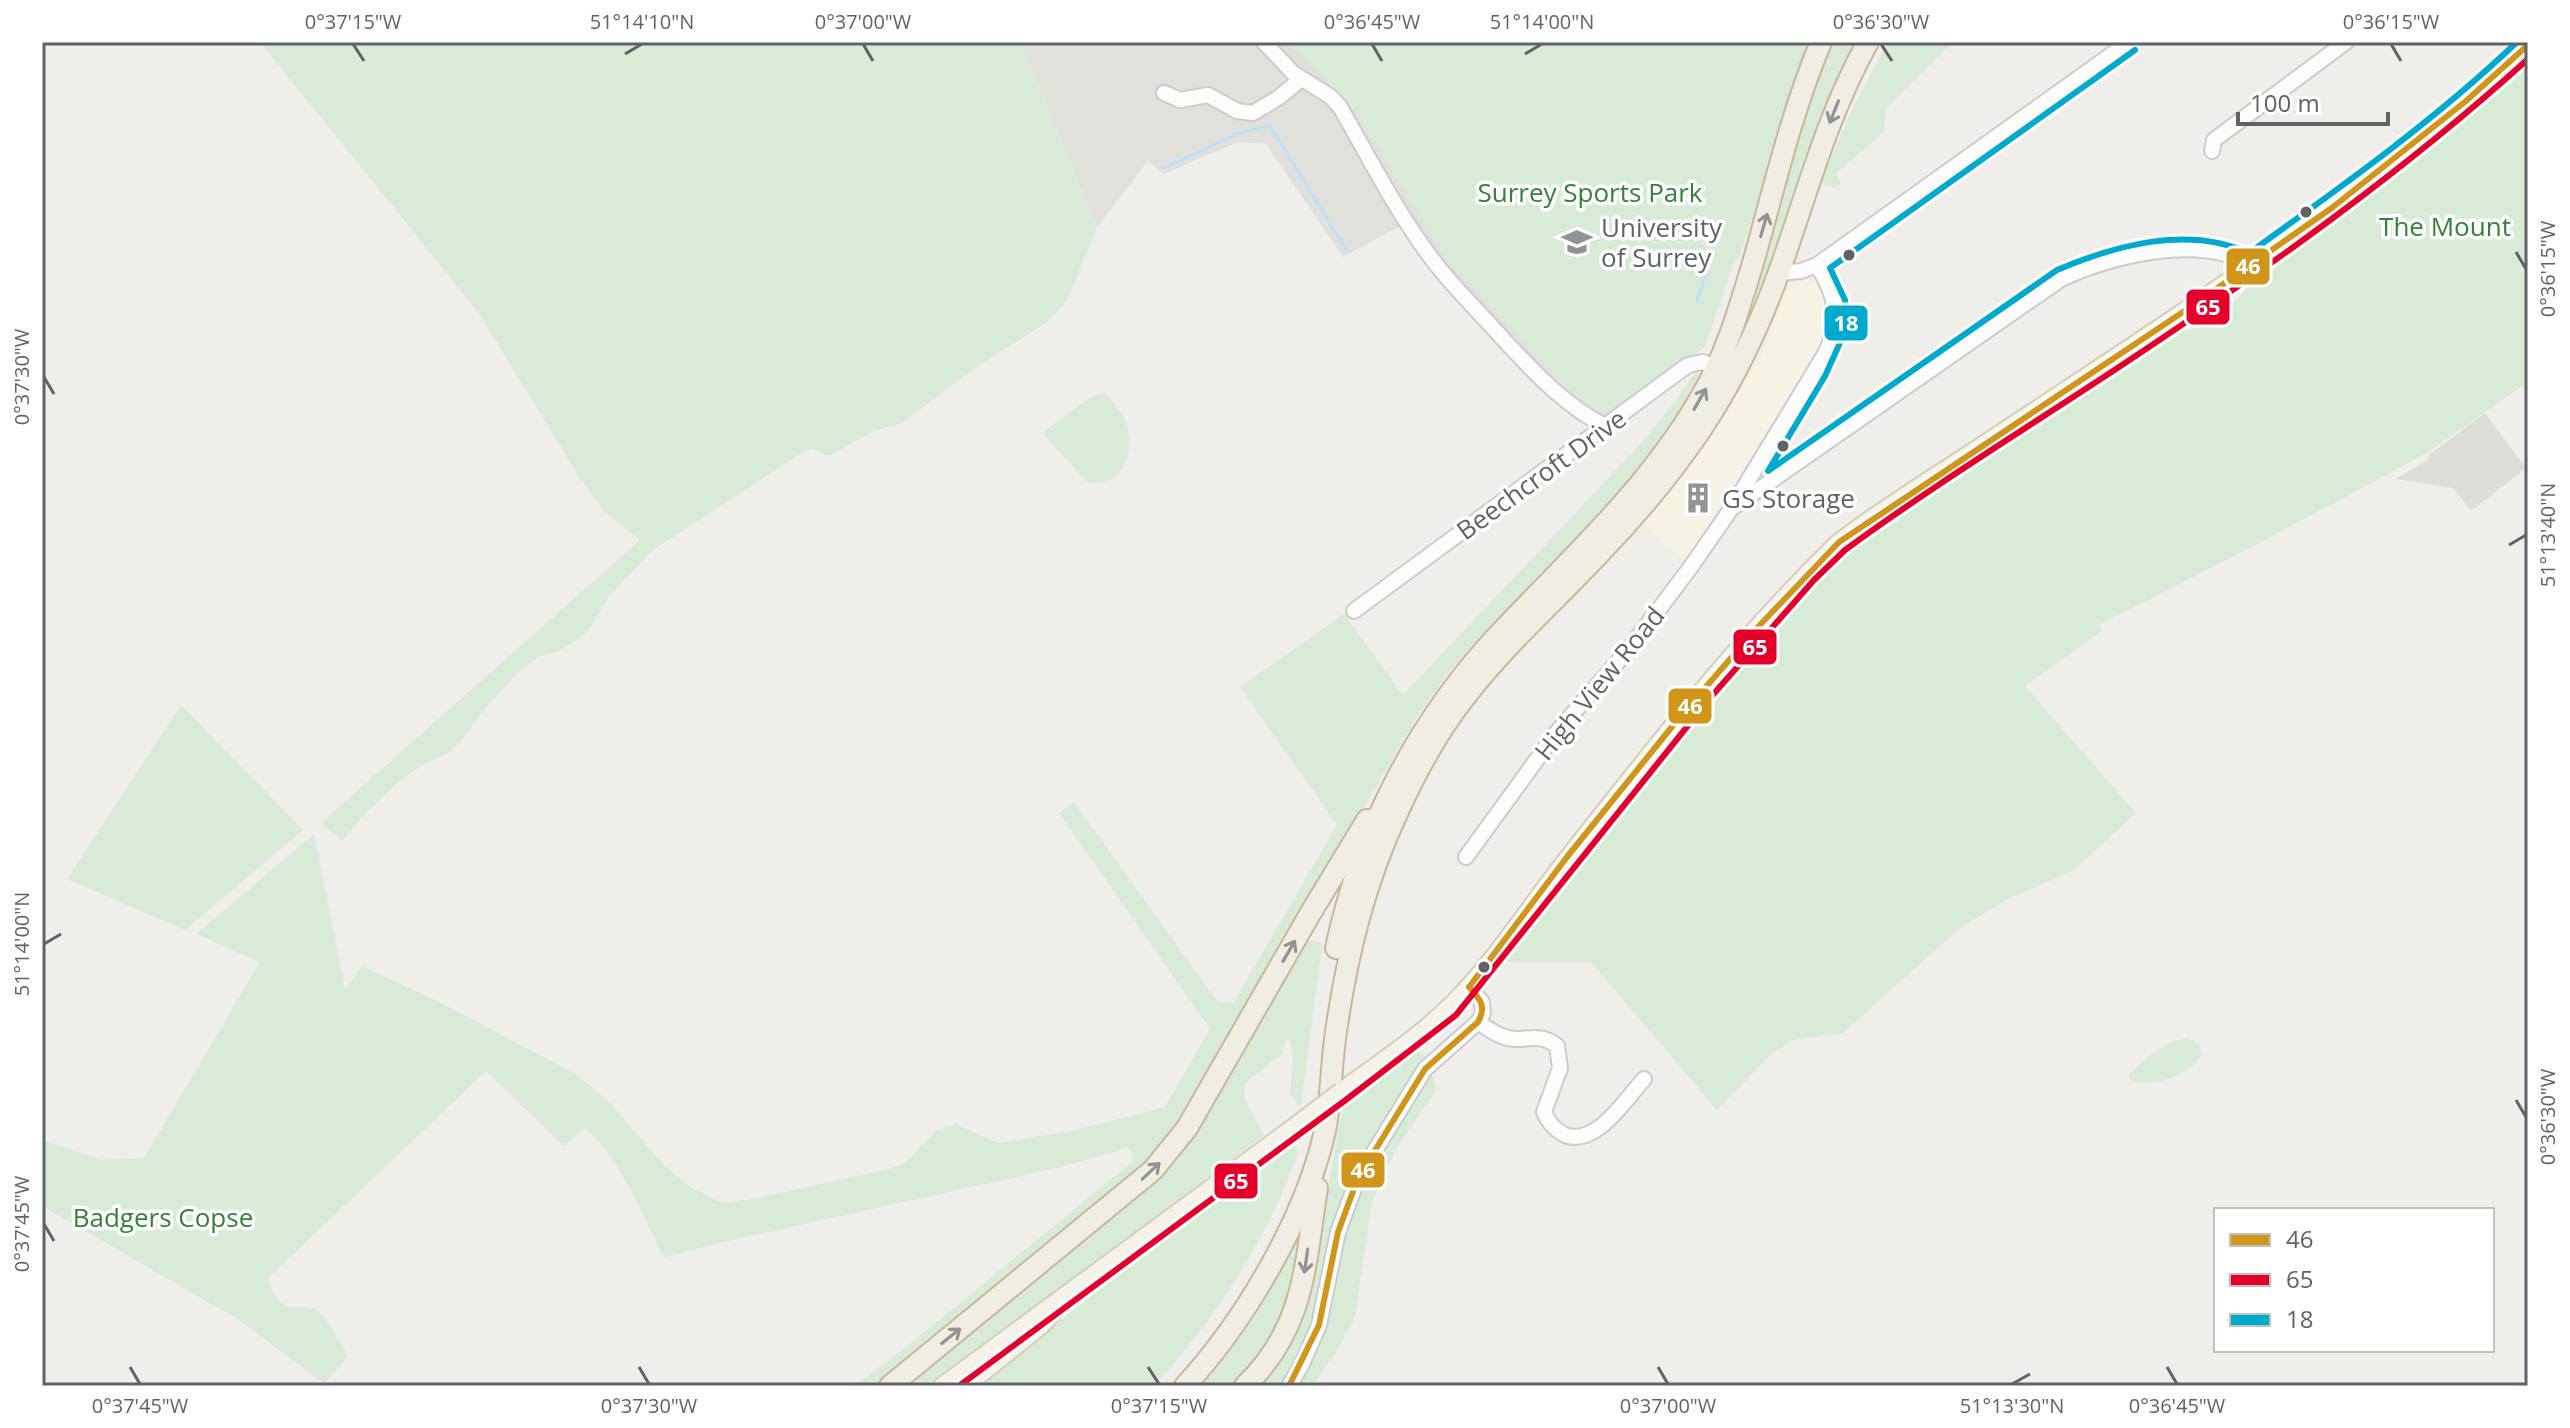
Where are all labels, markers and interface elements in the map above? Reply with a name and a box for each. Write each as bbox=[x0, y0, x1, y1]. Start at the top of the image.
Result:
text: 0°37'15"W bbox=[305, 8, 402, 35]
text: 51°14'10"N bbox=[590, 8, 694, 35]
text: 0°37'00"W bbox=[815, 8, 912, 35]
text: 0°36'45"W bbox=[1324, 8, 1421, 35]
text: 51°14'00"N bbox=[1490, 8, 1594, 35]
text: 0°36'30"W bbox=[1833, 8, 1930, 35]
text: 0°36'15"W bbox=[2343, 8, 2440, 35]
scale bar bbox=[2238, 76, 2388, 126]
text: 100 m bbox=[2250, 86, 2320, 119]
one-way arrow bbox=[1826, 99, 1840, 124]
park label: Surrey Sports Park bbox=[1477, 174, 1703, 210]
unlabelled marker bbox=[2298, 204, 2314, 220]
park label: The Mount bbox=[2379, 208, 2511, 244]
place label: University of Surrey bbox=[1601, 209, 1723, 275]
one-way arrow bbox=[1757, 213, 1772, 239]
text: 0°36'15"W bbox=[2534, 220, 2561, 317]
school or university icon: University of Surrey bbox=[1560, 225, 1594, 259]
unlabelled marker bbox=[1841, 247, 1857, 263]
line badge: 46 bbox=[2225, 247, 2271, 286]
text: 46 bbox=[2235, 250, 2261, 280]
line badge: 65 bbox=[2185, 288, 2231, 326]
text: 65 bbox=[2195, 291, 2221, 321]
line badge: 18 bbox=[1823, 304, 1869, 342]
text: 18 bbox=[1833, 307, 1859, 337]
text: 0°37'30"W bbox=[8, 328, 35, 425]
one-way arrow bbox=[1692, 388, 1708, 411]
street label: Beechcroft Drive bbox=[1449, 400, 1633, 548]
unlabelled marker bbox=[1775, 438, 1791, 454]
place label: GS Storage bbox=[1722, 480, 1855, 516]
building icon: GS Storage bbox=[1681, 481, 1715, 515]
text: 51°13'40"N bbox=[2534, 483, 2561, 587]
street label: High View Road bbox=[1526, 599, 1672, 767]
line badge: 65 bbox=[1732, 628, 1778, 666]
text: 65 bbox=[1742, 631, 1768, 661]
line badge: 46 bbox=[1667, 687, 1713, 725]
text: 46 bbox=[1677, 690, 1703, 720]
text: 51°14'00"N bbox=[8, 892, 35, 996]
one-way arrow bbox=[1282, 940, 1297, 964]
unlabelled marker bbox=[1476, 959, 1492, 975]
text: 0°36'30"W bbox=[2534, 1068, 2561, 1165]
line badge: 46 bbox=[1340, 1151, 1386, 1189]
text: 46 bbox=[1350, 1154, 1376, 1184]
one-way arrow bbox=[1141, 1161, 1161, 1180]
line badge: 65 bbox=[1213, 1162, 1259, 1200]
text: 65 bbox=[1223, 1165, 1249, 1195]
text: 0°37'45"W bbox=[8, 1175, 35, 1272]
park label: Badgers Copse bbox=[73, 1199, 253, 1235]
legend bbox=[2214, 1208, 2494, 1352]
text: 46 bbox=[2286, 1222, 2313, 1255]
one-way arrow bbox=[1298, 1248, 1313, 1274]
text: 65 bbox=[2286, 1262, 2313, 1295]
text: 18 bbox=[2286, 1302, 2313, 1335]
one-way arrow bbox=[940, 1328, 961, 1346]
text: 0°37'45"W bbox=[92, 1392, 189, 1419]
text: 0°37'30"W bbox=[601, 1392, 698, 1419]
text: 0°37'15"W bbox=[1111, 1392, 1208, 1419]
text: 0°37'00"W bbox=[1620, 1392, 1717, 1419]
text: 51°13'30"N bbox=[1960, 1392, 2064, 1419]
text: 0°36'45"W bbox=[2129, 1392, 2226, 1419]

